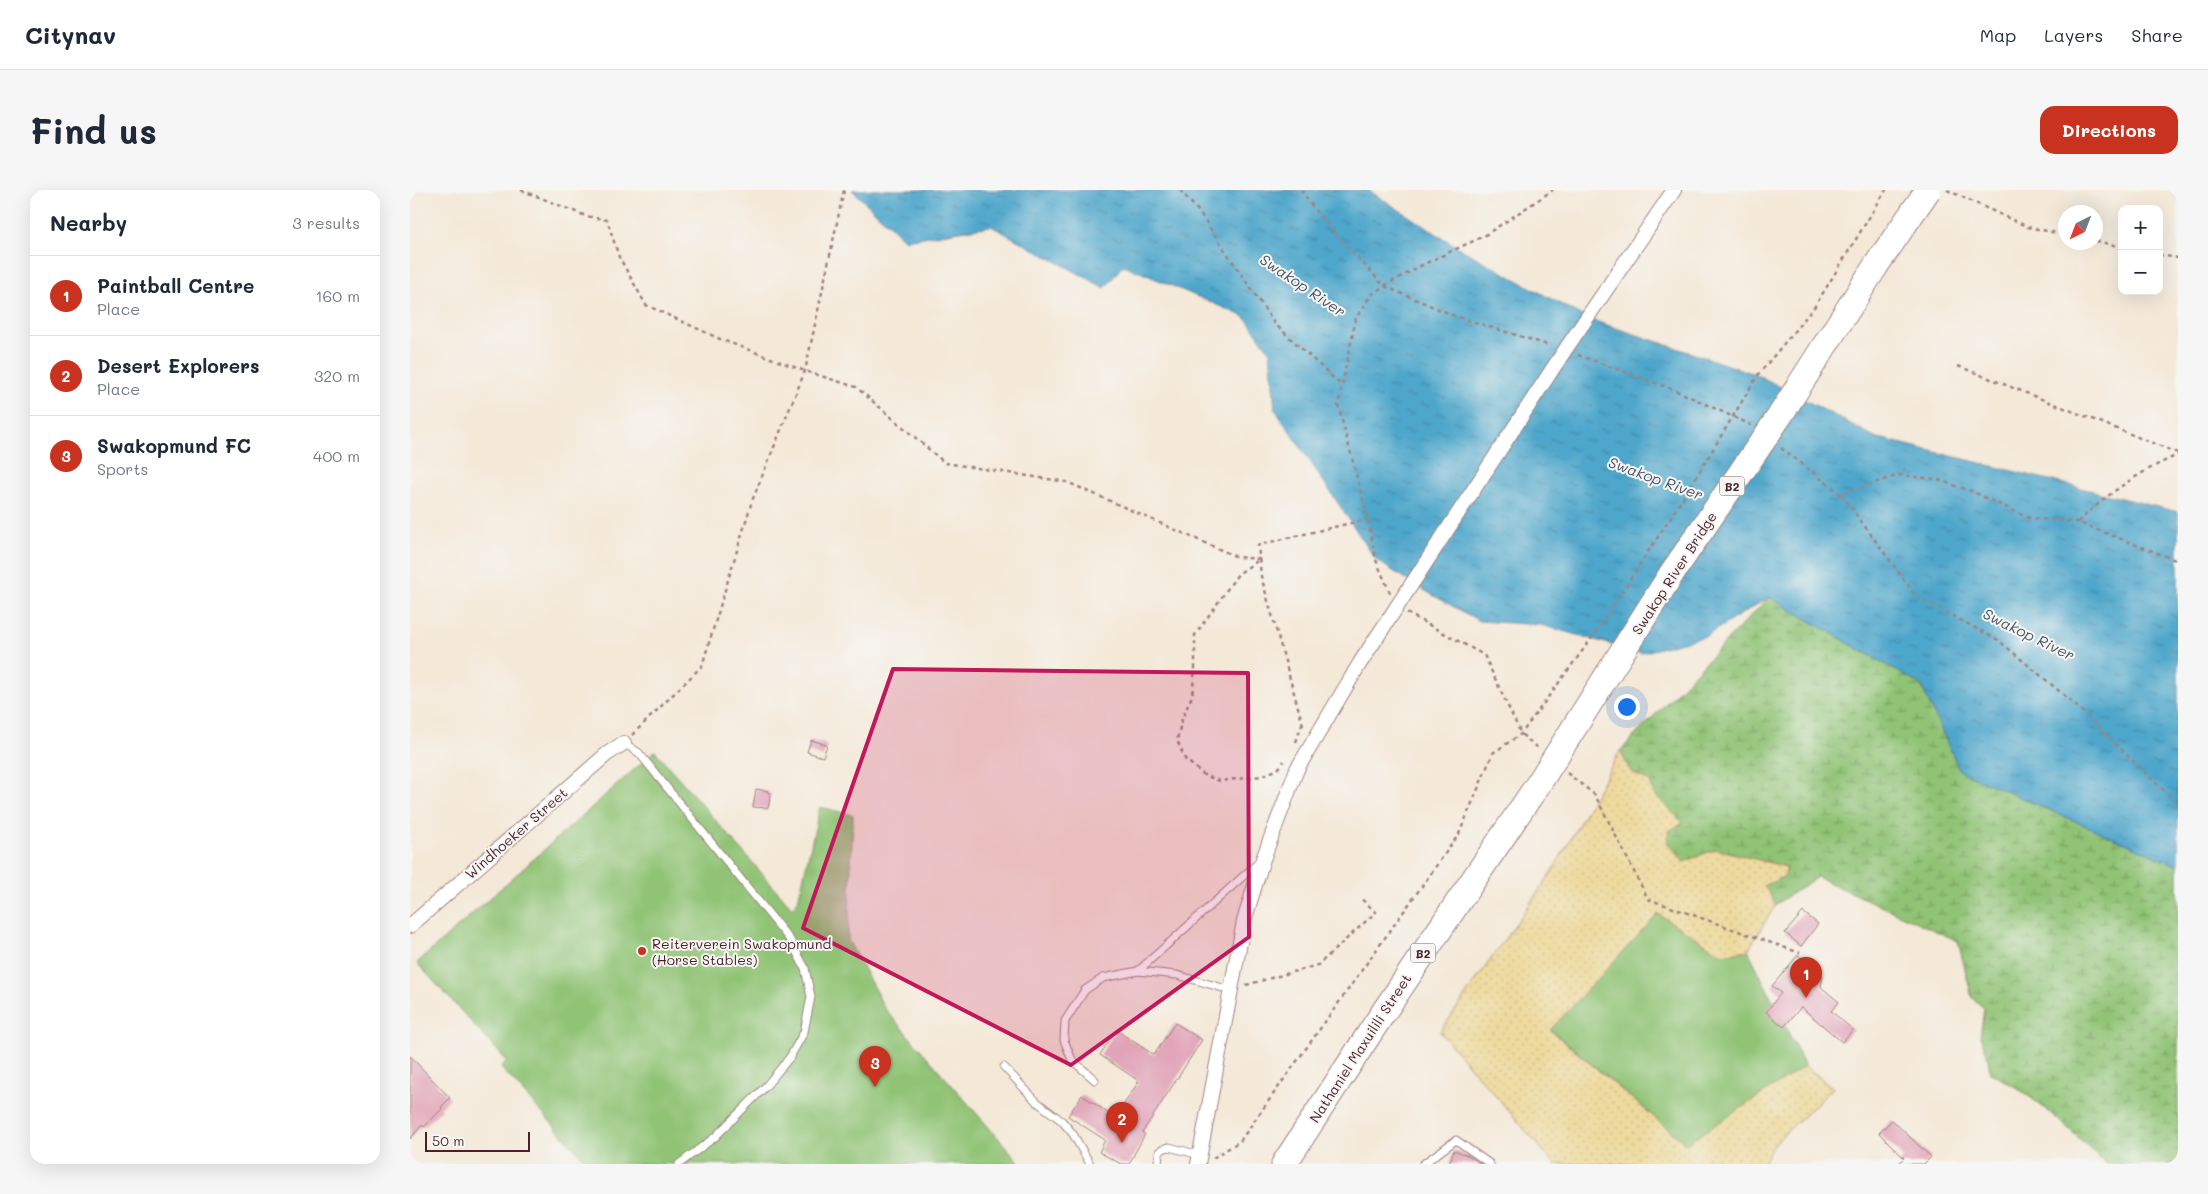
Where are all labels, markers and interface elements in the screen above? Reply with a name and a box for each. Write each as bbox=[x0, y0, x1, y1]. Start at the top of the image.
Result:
text: Citynav bbox=[25, 19, 116, 50]
text: Map bbox=[1980, 23, 2016, 47]
text: Layers bbox=[2044, 23, 2103, 47]
text: Share bbox=[2131, 23, 2183, 47]
button: Directions bbox=[2040, 106, 2178, 154]
text: Find us bbox=[30, 107, 157, 153]
north arrow bbox=[2058, 205, 2103, 250]
map controls bbox=[2118, 205, 2163, 295]
button: + bbox=[2118, 205, 2163, 250]
text: Nearby bbox=[50, 209, 127, 236]
text: 3 results bbox=[292, 212, 360, 233]
water label: Swakop River bbox=[1256, 249, 1350, 321]
button: − bbox=[2118, 250, 2163, 295]
text: Paintball Centre bbox=[97, 273, 254, 298]
text: 1 bbox=[62, 285, 70, 306]
text: 160 m bbox=[315, 285, 360, 306]
text: Place bbox=[97, 298, 140, 319]
text: Desert Explorers bbox=[97, 353, 260, 378]
text: 2 bbox=[62, 365, 70, 386]
text: 320 m bbox=[314, 365, 360, 386]
text: Place bbox=[97, 378, 140, 399]
text: Swakopmund FC bbox=[97, 433, 251, 458]
text: 3 bbox=[61, 445, 71, 466]
text: 400 m bbox=[313, 445, 360, 466]
water label: Swakop River bbox=[1606, 452, 1707, 505]
text: Sports bbox=[97, 458, 148, 479]
road number: B2 bbox=[1720, 476, 1744, 496]
street label: Swakop River Bridge bbox=[1627, 508, 1721, 638]
water label: Swakop River bbox=[1980, 603, 2078, 665]
your location bbox=[1614, 694, 1640, 720]
street label: Windhoeker Street bbox=[461, 783, 571, 883]
place label: Reiterverein Swakopmund (Horse Stables) bbox=[652, 934, 831, 969]
road number: B2 bbox=[1410, 944, 1436, 962]
marker: Reiterverein Swakopmund (Horse Stables) bbox=[636, 945, 648, 957]
pin: 1 bbox=[1790, 957, 1822, 998]
street label: Nathaniel Maxuilili Street bbox=[1305, 970, 1415, 1126]
pin: 3 bbox=[859, 1046, 891, 1087]
pin: 2 bbox=[1106, 1102, 1138, 1143]
scale bar bbox=[425, 1129, 530, 1152]
text: 50 m bbox=[432, 1131, 464, 1150]

